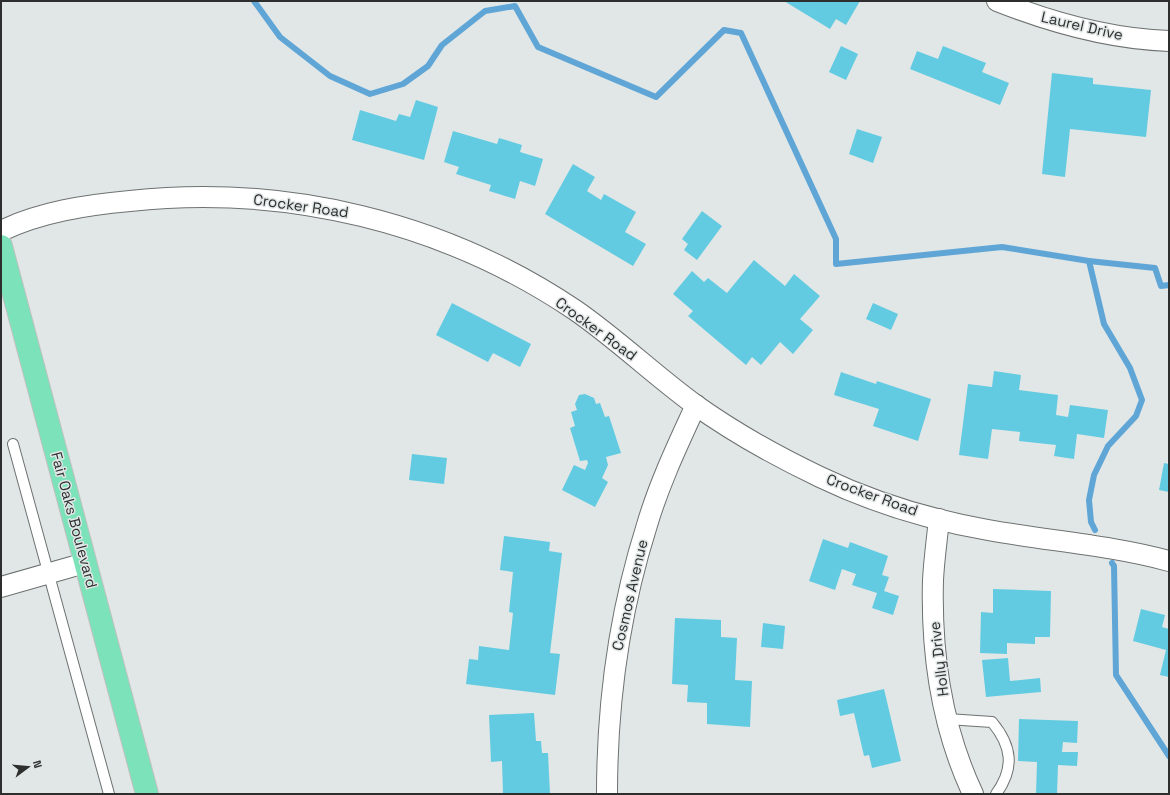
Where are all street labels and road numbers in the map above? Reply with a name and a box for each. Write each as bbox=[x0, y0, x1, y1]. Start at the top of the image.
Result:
street label: Laurel Drive bbox=[1039, 7, 1125, 44]
street label: Crocker Road bbox=[252, 189, 350, 222]
street label: Crocker Road bbox=[552, 293, 641, 365]
street label: Fair Oaks Boulevard bbox=[47, 450, 102, 590]
street label: Crocker Road bbox=[824, 469, 921, 520]
street label: Cosmos Avenue bbox=[607, 537, 652, 652]
street label: Holly Drive bbox=[924, 620, 953, 698]

